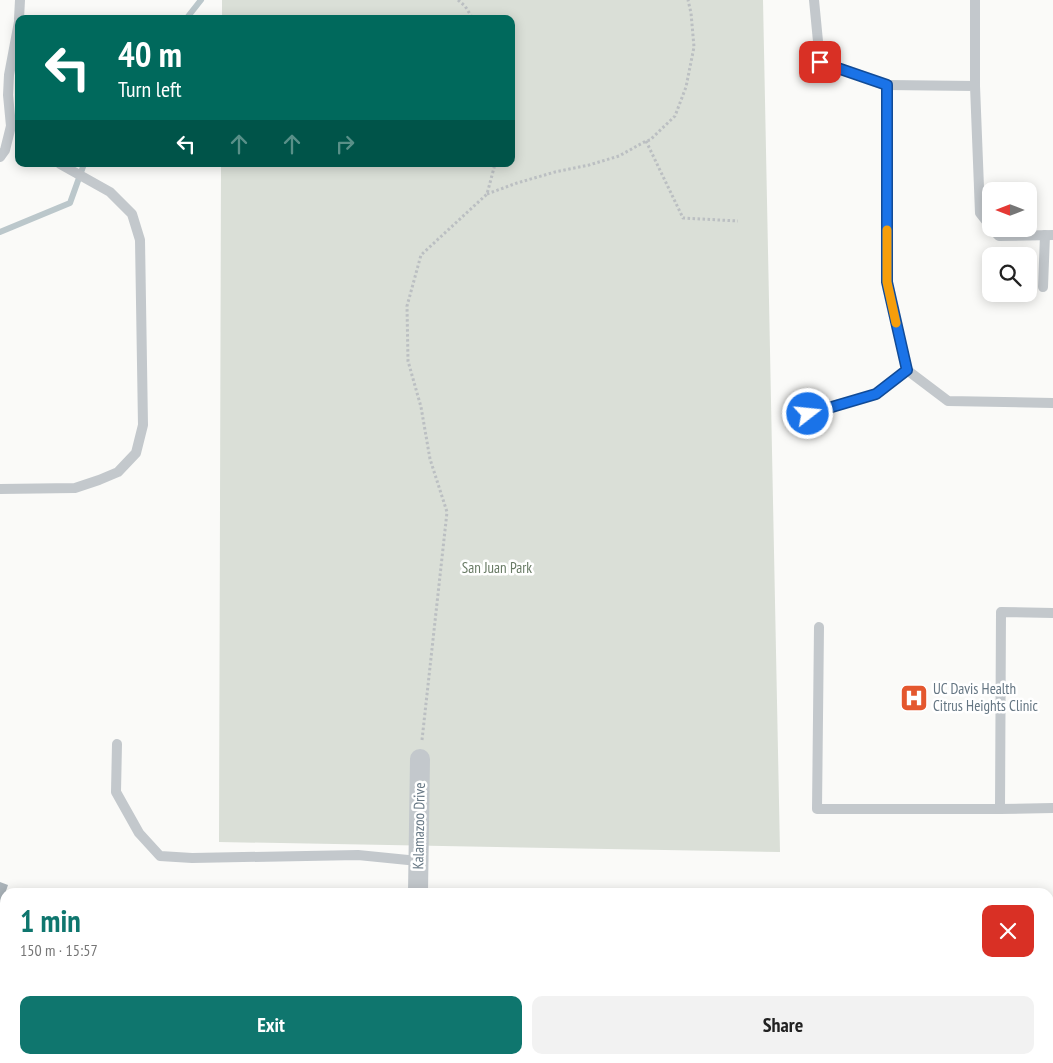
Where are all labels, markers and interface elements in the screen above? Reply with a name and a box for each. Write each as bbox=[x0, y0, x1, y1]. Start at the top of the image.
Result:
text: 40 m bbox=[118, 31, 182, 77]
icon: left bbox=[35, 35, 100, 100]
pin bbox=[799, 41, 841, 83]
icon: arrive bbox=[806, 48, 834, 76]
text: Turn left bbox=[118, 75, 182, 103]
icon: left bbox=[172, 130, 200, 158]
icon: ahead bbox=[225, 130, 253, 158]
icon: ahead bbox=[278, 130, 306, 158]
icon: right bbox=[331, 130, 359, 158]
north arrow bbox=[982, 182, 1038, 238]
map controls bbox=[982, 182, 1037, 302]
button: search bbox=[982, 247, 1037, 302]
position arrow bbox=[781, 387, 833, 439]
park label: San Juan Park bbox=[462, 558, 532, 577]
place label: UC Davis Health Citrus Heights Clinic bbox=[933, 679, 1039, 715]
hospital icon: UC Davis Health Citrus Heights Clinic bbox=[899, 683, 929, 713]
street label: Kalamazoo Drive bbox=[408, 782, 429, 870]
text: 1 min bbox=[20, 901, 81, 940]
button: close bbox=[982, 905, 1034, 957]
text: 150 m · 15:57 bbox=[20, 940, 98, 960]
button: Exit bbox=[20, 996, 522, 1054]
button: Share bbox=[532, 996, 1034, 1054]

